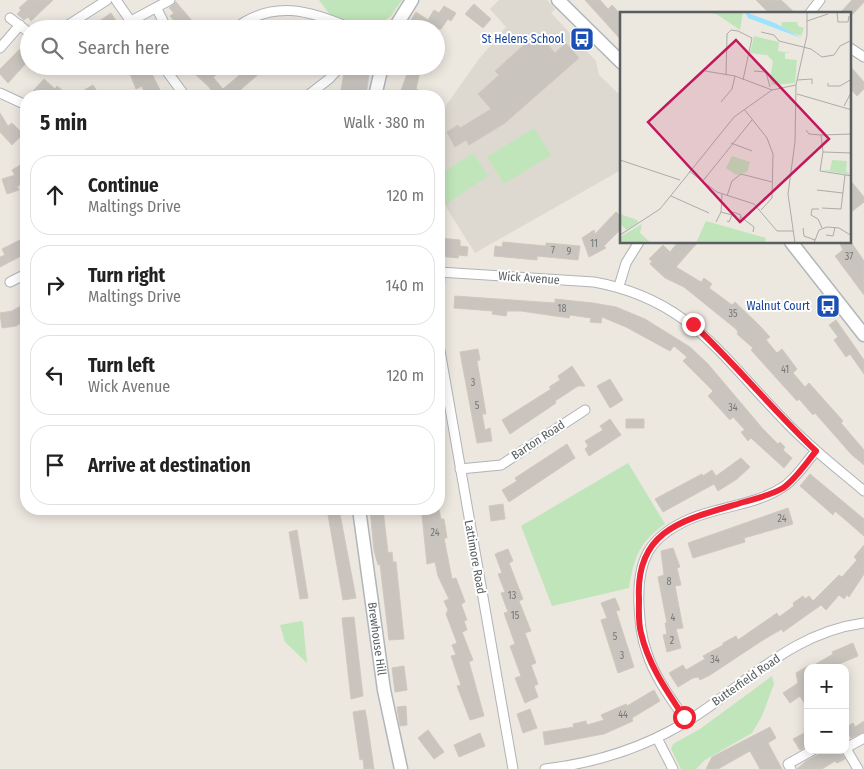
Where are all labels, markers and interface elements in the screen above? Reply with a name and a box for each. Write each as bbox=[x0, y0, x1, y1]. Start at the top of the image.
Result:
inset map bbox=[620, 12, 852, 244]
search box bbox=[20, 20, 445, 75]
bus stop icon: St Helens School bbox=[569, 26, 595, 52]
place label: St Helens School bbox=[482, 32, 564, 46]
icon: search bbox=[38, 34, 66, 62]
text: Search here bbox=[78, 36, 170, 59]
text: 5 min bbox=[40, 110, 87, 136]
text: Walk · 380 m bbox=[344, 113, 425, 132]
text: Continue bbox=[88, 174, 159, 197]
icon: ahead bbox=[41, 181, 69, 209]
text: 120 m bbox=[386, 186, 424, 205]
text: Maltings Drive bbox=[88, 197, 181, 216]
house number: 11 bbox=[590, 238, 598, 250]
house number: 7 bbox=[551, 245, 555, 257]
house number: 9 bbox=[567, 246, 572, 258]
house number: 37 bbox=[845, 251, 853, 263]
text: Turn right bbox=[88, 264, 165, 287]
street label: Wick Avenue bbox=[498, 269, 560, 287]
icon: right bbox=[41, 271, 69, 299]
text: 140 m bbox=[386, 276, 424, 295]
text: Maltings Drive bbox=[88, 287, 181, 306]
bus stop icon: Walnut Court bbox=[815, 293, 841, 319]
place label: Walnut Court bbox=[747, 299, 810, 313]
house number: 18 bbox=[558, 303, 566, 315]
house number: 35 bbox=[728, 308, 738, 320]
route end bbox=[682, 313, 705, 336]
text: Turn left bbox=[88, 354, 155, 377]
icon: left bbox=[41, 361, 69, 389]
house number: 41 bbox=[781, 364, 789, 376]
text: 120 m bbox=[386, 366, 424, 385]
text: Wick Avenue bbox=[88, 377, 170, 396]
house number: 3 bbox=[471, 377, 476, 389]
house number: 5 bbox=[475, 400, 480, 412]
house number: 34 bbox=[728, 402, 738, 414]
street label: Barton Road bbox=[509, 418, 567, 462]
icon: arrive bbox=[41, 451, 69, 479]
text: Arrive at destination bbox=[88, 454, 251, 477]
house number: 24 bbox=[777, 513, 787, 525]
street label: Lattimore Road bbox=[462, 519, 488, 595]
house number: 24 bbox=[430, 527, 440, 539]
house number: 8 bbox=[667, 576, 672, 588]
house number: 13 bbox=[508, 590, 517, 602]
street label: Brewhouse Hill bbox=[365, 601, 389, 676]
house number: 15 bbox=[511, 610, 520, 622]
house number: 4 bbox=[671, 612, 676, 624]
house number: 5 bbox=[613, 631, 618, 643]
house number: 2 bbox=[670, 635, 675, 647]
house number: 3 bbox=[620, 650, 625, 662]
street label: Butterfield Road bbox=[709, 651, 783, 709]
house number: 34 bbox=[710, 654, 720, 666]
map controls bbox=[804, 664, 849, 754]
button: + bbox=[804, 664, 849, 709]
route start bbox=[673, 706, 696, 729]
house number: 44 bbox=[618, 709, 628, 721]
button: − bbox=[804, 709, 849, 754]

